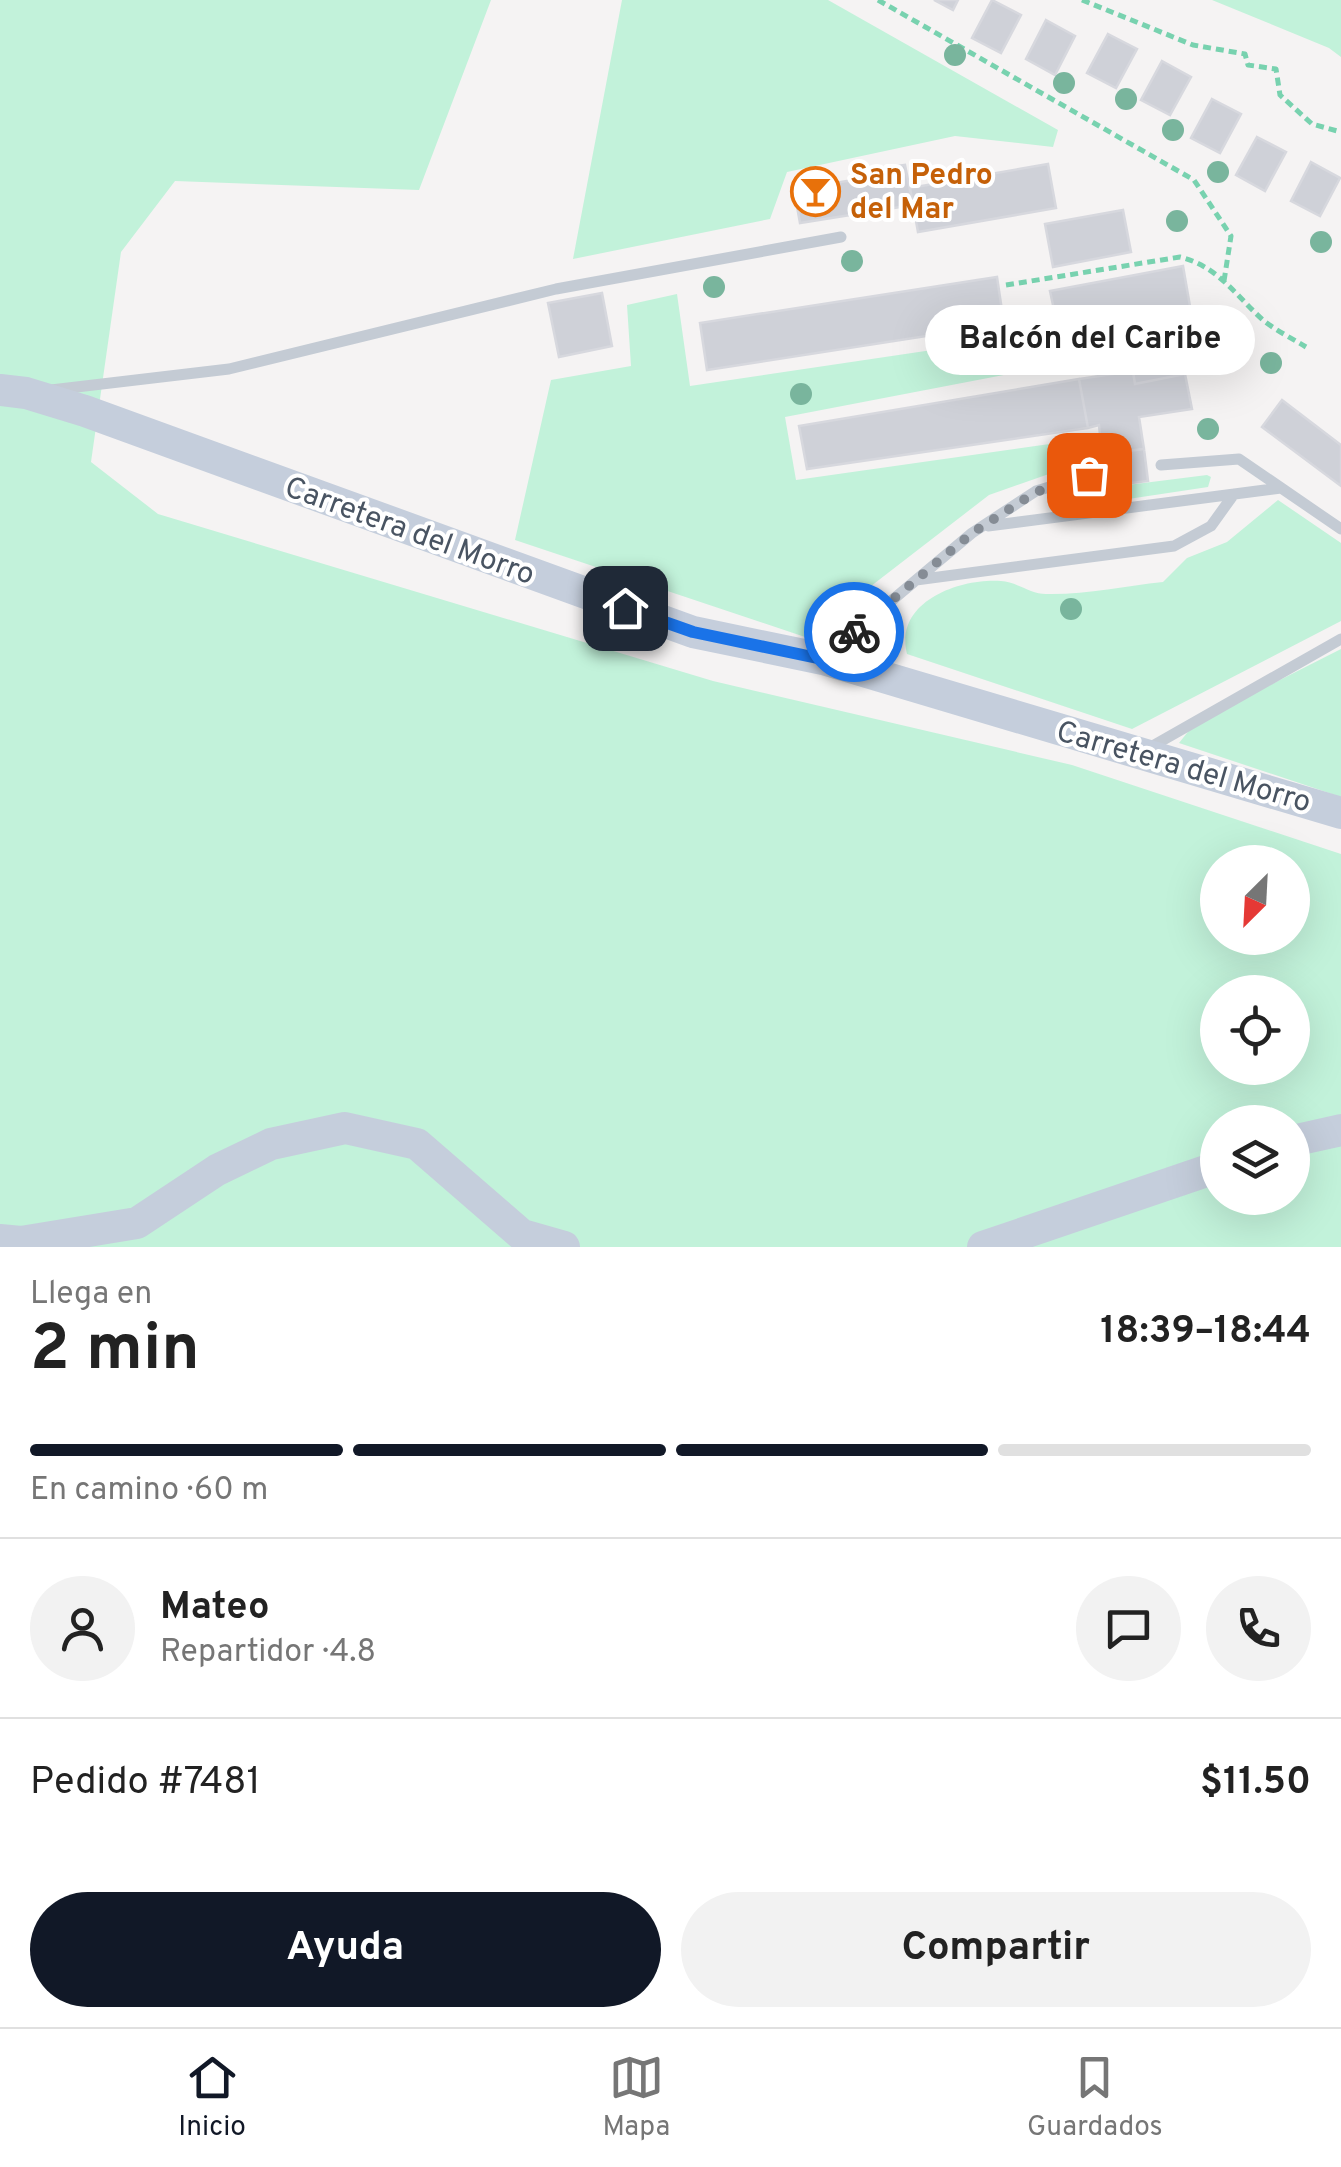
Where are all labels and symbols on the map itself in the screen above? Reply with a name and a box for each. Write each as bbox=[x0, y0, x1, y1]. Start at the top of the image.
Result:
place label: San Pedro del Mar bbox=[850, 158, 993, 229]
bar icon: San Pedro del Mar bbox=[789, 165, 841, 217]
callout: Balcón del Caribe bbox=[924, 305, 1254, 375]
pin bbox=[1047, 433, 1132, 518]
street label: Carretera del Morro bbox=[279, 470, 539, 595]
pin bbox=[583, 566, 668, 651]
courier bbox=[804, 582, 904, 682]
street label: Carretera del Morro bbox=[1052, 714, 1315, 822]
north arrow bbox=[1200, 845, 1310, 955]

